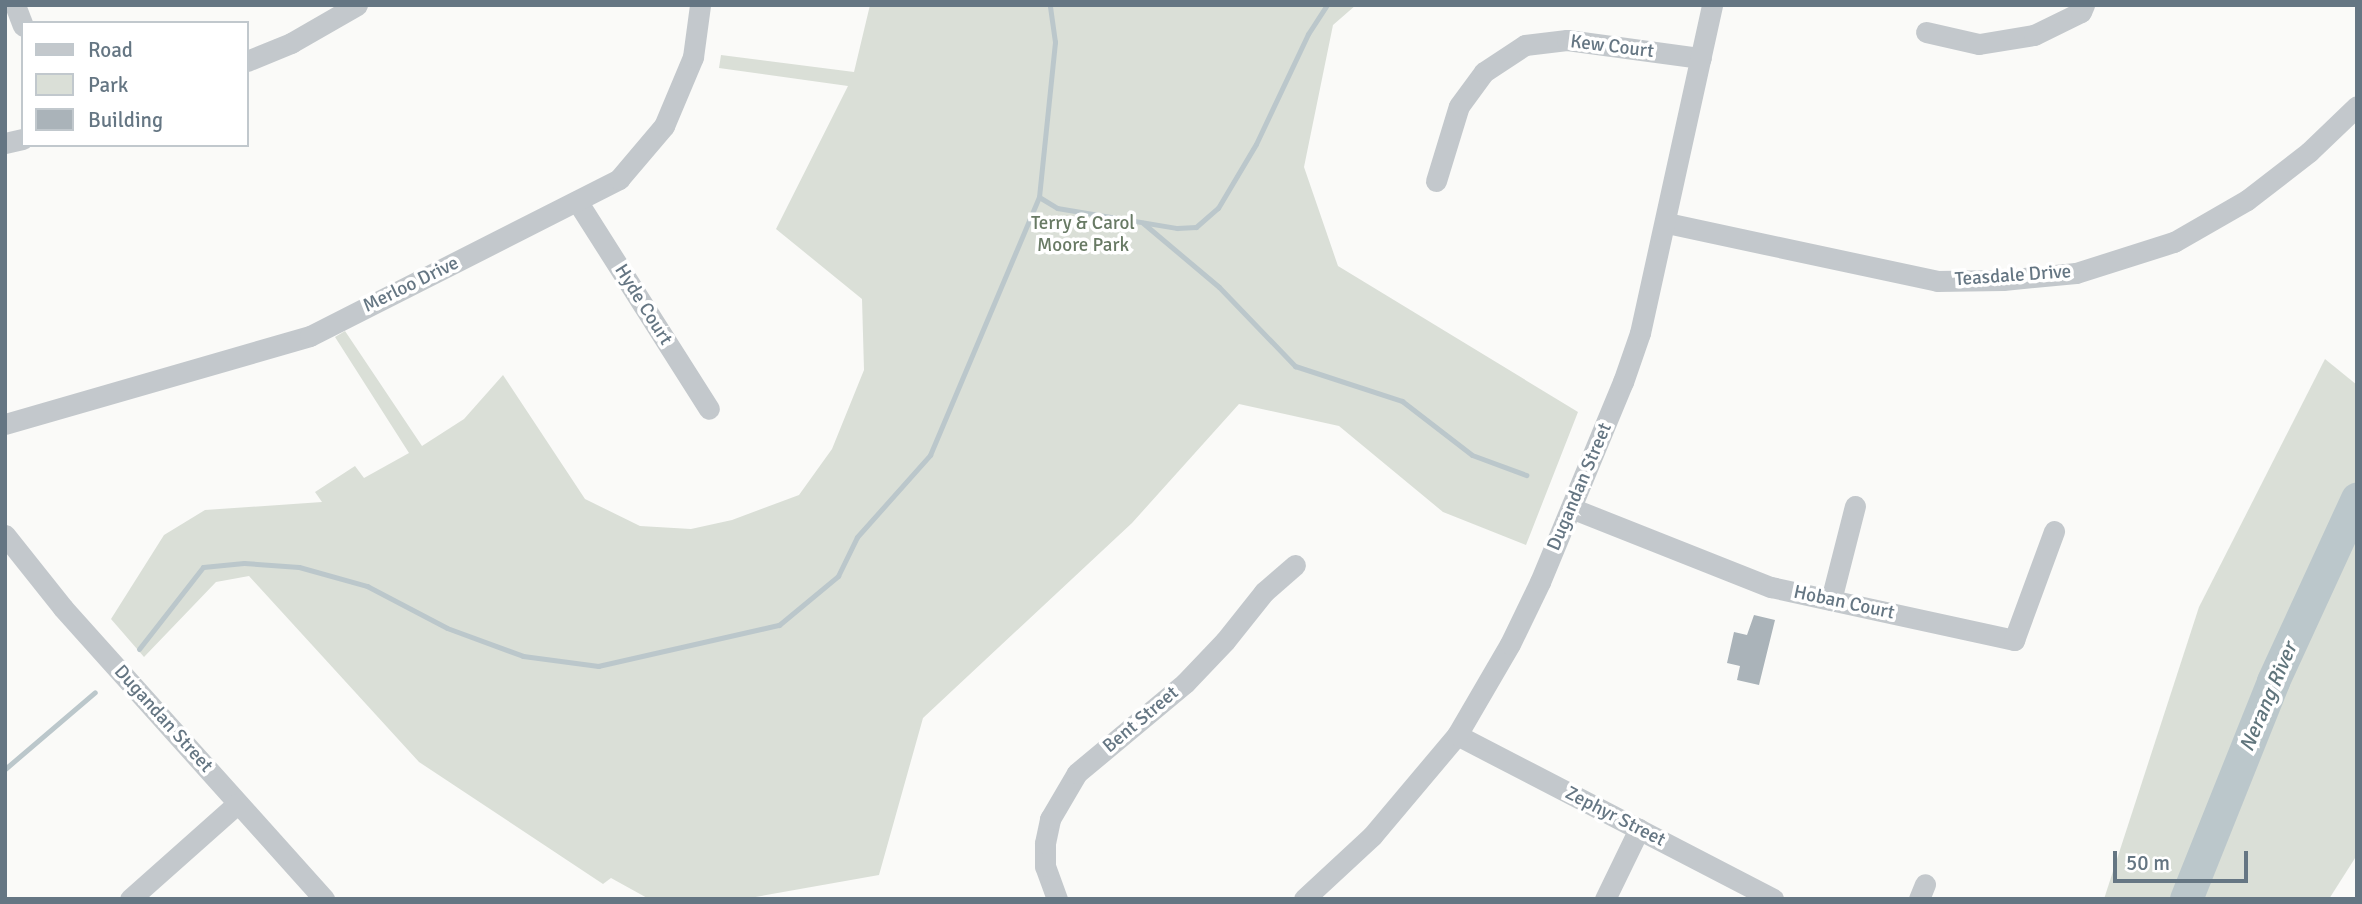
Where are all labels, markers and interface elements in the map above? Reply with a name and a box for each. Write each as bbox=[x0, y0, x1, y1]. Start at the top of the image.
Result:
legend bbox=[21, 21, 248, 147]
street label: Kew Court bbox=[1569, 31, 1655, 63]
text: Road bbox=[88, 37, 133, 63]
text: Park bbox=[88, 72, 128, 98]
text: Building bbox=[88, 107, 163, 133]
park label: Terry & Carol Moore Park bbox=[1031, 213, 1135, 257]
street label: Merloo Drive bbox=[359, 252, 463, 318]
street label: Hyde Court bbox=[609, 260, 677, 350]
street label: Teasdale Drive bbox=[1954, 261, 2072, 291]
street label: Dugandan Street bbox=[1543, 420, 1617, 554]
street label: Hoban Court bbox=[1791, 581, 1897, 625]
water label: Nerang River bbox=[2234, 639, 2302, 755]
street label: Dugandan Street bbox=[109, 661, 217, 777]
street label: Bent Street bbox=[1099, 682, 1183, 758]
street label: Zephyr Street bbox=[1561, 782, 1669, 852]
scale bar bbox=[2117, 838, 2252, 882]
text: 50 m bbox=[2126, 850, 2170, 876]

